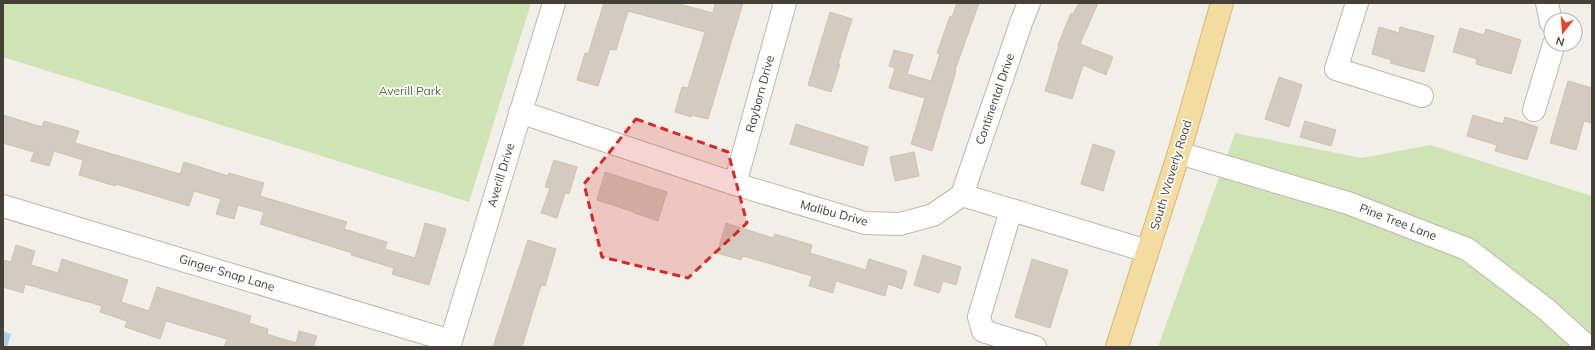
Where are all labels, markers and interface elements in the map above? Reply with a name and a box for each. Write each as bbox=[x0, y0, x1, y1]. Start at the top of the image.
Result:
north arrow bbox=[1543, 12, 1583, 52]
text: N bbox=[1554, 34, 1566, 49]
street label: Continental Drive bbox=[972, 51, 1017, 147]
street label: Rayborn Drive bbox=[742, 54, 777, 134]
park label: Averill Park bbox=[379, 83, 442, 98]
street label: South Waverly Road bbox=[1147, 118, 1194, 232]
street label: Averill Drive bbox=[484, 141, 517, 209]
street label: Malibu Drive bbox=[799, 196, 870, 229]
street label: Pine Tree Lane bbox=[1357, 200, 1439, 243]
street label: Ginger Snap Lane bbox=[177, 251, 277, 294]

